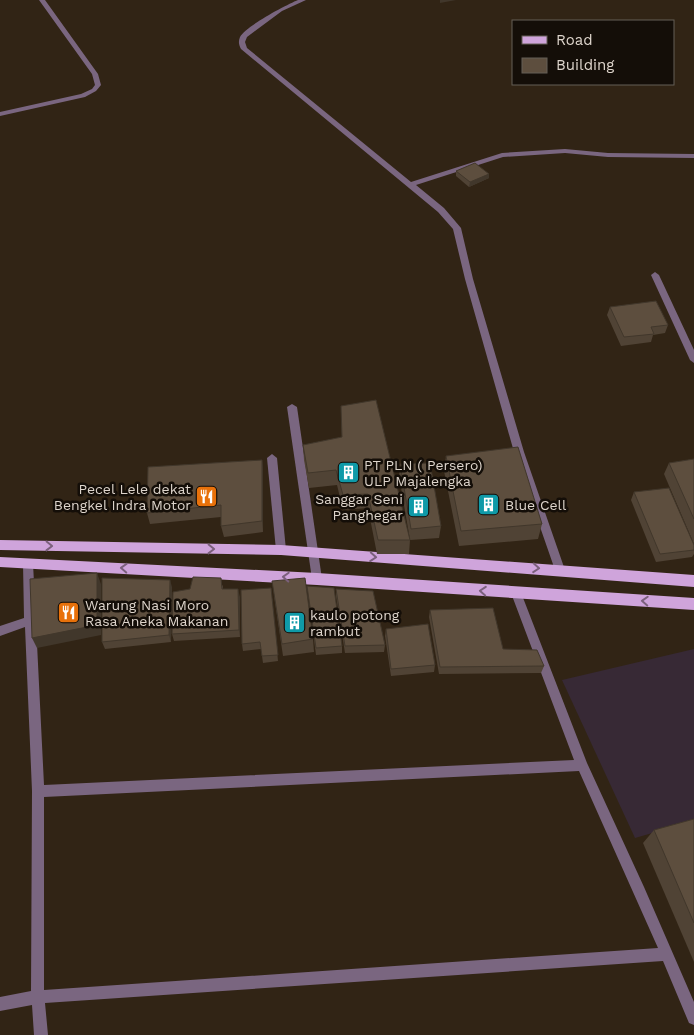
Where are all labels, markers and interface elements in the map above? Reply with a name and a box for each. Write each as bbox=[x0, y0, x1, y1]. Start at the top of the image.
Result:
legend bbox=[512, 20, 674, 85]
text: Road bbox=[556, 31, 593, 49]
text: Building bbox=[556, 56, 614, 74]
place label: PT PLN ( Persero) ULP Majalengka bbox=[364, 457, 483, 489]
building icon: PT PLN ( Persero) ULP Majalengka bbox=[336, 461, 360, 485]
place label: Pecel Lele dekat Bengkel Indra Motor bbox=[54, 481, 191, 513]
restaurant icon: Pecel Lele dekat Bengkel Indra Motor bbox=[195, 485, 219, 509]
place label: Sanggar Seni Panghegar bbox=[315, 491, 403, 523]
building icon: Blue Cell bbox=[477, 493, 501, 517]
building icon: Sanggar Seni Panghegar bbox=[407, 495, 431, 519]
place label: Blue Cell bbox=[505, 497, 567, 513]
one-way arrow bbox=[45, 541, 53, 551]
one-way arrow bbox=[208, 544, 215, 554]
one-way arrow bbox=[370, 552, 378, 563]
one-way arrow bbox=[120, 563, 128, 574]
one-way arrow bbox=[532, 563, 540, 574]
one-way arrow bbox=[282, 572, 290, 583]
one-way arrow bbox=[479, 586, 487, 597]
one-way arrow bbox=[641, 595, 649, 606]
place label: Warung Nasi Moro Rasa Aneka Makanan bbox=[85, 597, 228, 629]
restaurant icon: Warung Nasi Moro Rasa Aneka Makanan bbox=[57, 601, 81, 625]
place label: kaulo potong rambut bbox=[310, 607, 400, 639]
building icon: kaulo potong rambut bbox=[282, 611, 306, 635]

